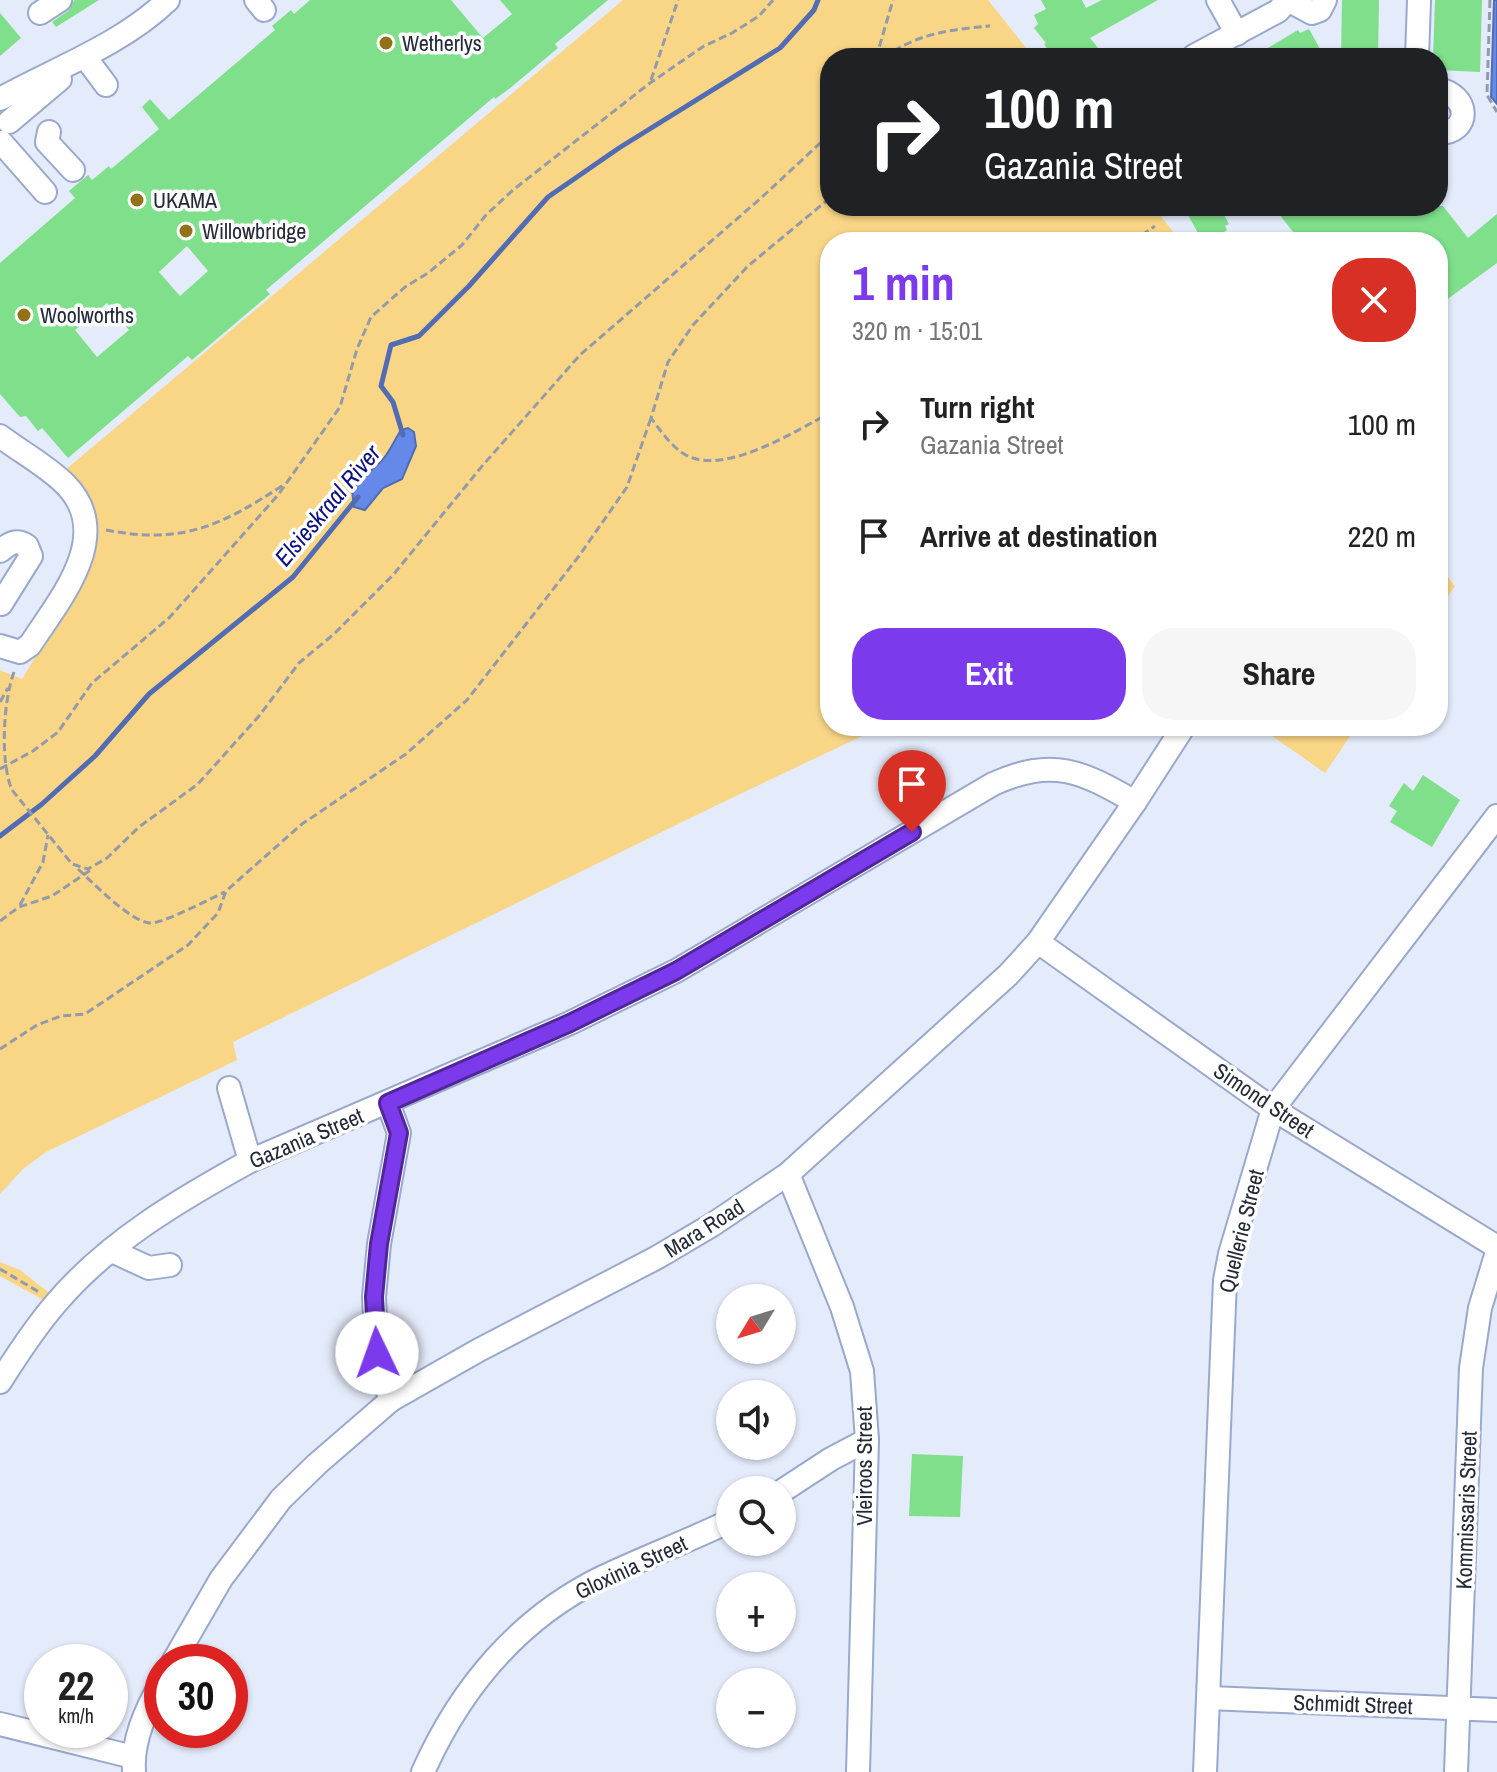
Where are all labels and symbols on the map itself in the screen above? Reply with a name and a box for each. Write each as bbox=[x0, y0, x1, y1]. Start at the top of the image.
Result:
place label: Wetherlys bbox=[402, 28, 482, 58]
marker: Wetherlys bbox=[377, 34, 395, 52]
place label: UKAMA bbox=[153, 185, 218, 215]
marker: UKAMA bbox=[128, 191, 146, 209]
place label: Willowbridge bbox=[202, 216, 306, 246]
marker: Willowbridge bbox=[177, 222, 195, 240]
place label: Woolworths bbox=[40, 300, 134, 330]
marker: Woolworths bbox=[15, 306, 33, 324]
water label: Elsieskraal River bbox=[267, 437, 388, 572]
pin bbox=[878, 750, 946, 832]
street label: Simond Street bbox=[1208, 1055, 1320, 1145]
street label: Gazania Street bbox=[244, 1100, 368, 1176]
street label: Quellerie Street bbox=[1211, 1166, 1271, 1296]
street label: Mara Road bbox=[658, 1192, 750, 1264]
north arrow bbox=[716, 1284, 796, 1364]
position arrow bbox=[335, 1311, 419, 1395]
street label: Vleiroos Street bbox=[849, 1406, 879, 1526]
street label: Kommissaris Street bbox=[1448, 1430, 1484, 1590]
street label: Gloxinia Street bbox=[570, 1528, 692, 1606]
speed limit sign: 30 bbox=[144, 1644, 248, 1748]
street label: Schmidt Street bbox=[1293, 1687, 1413, 1721]

